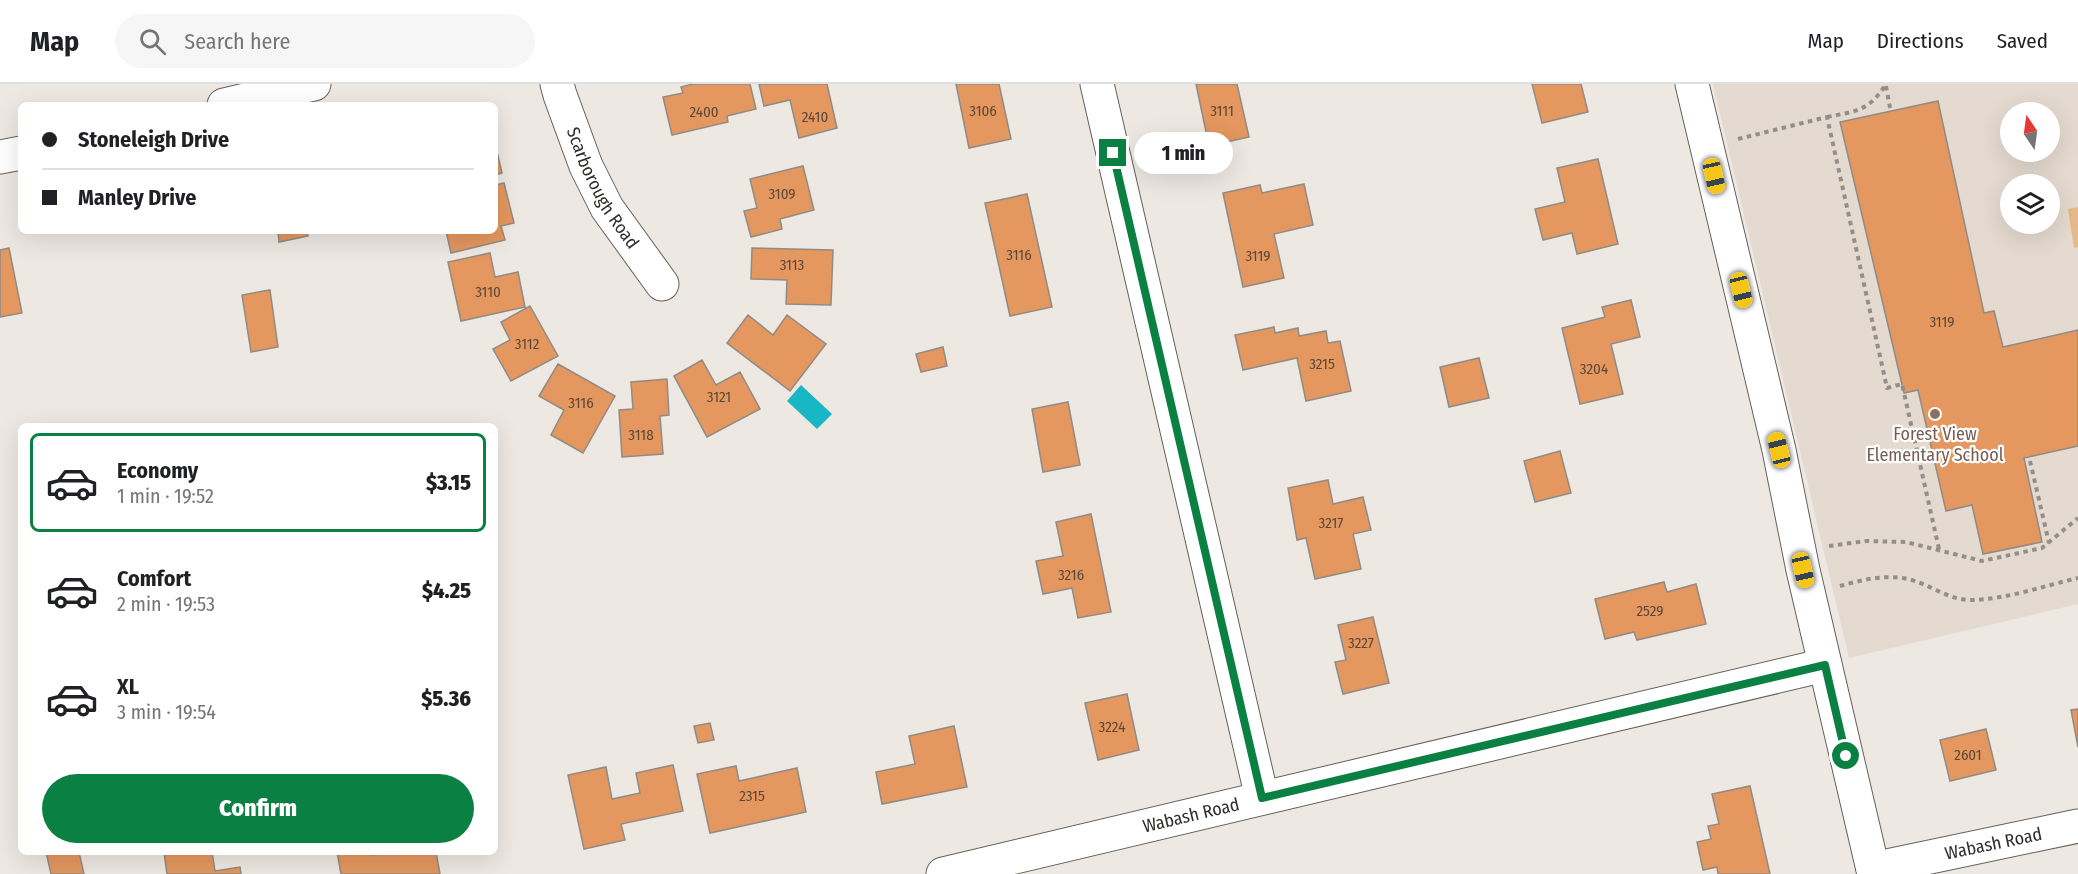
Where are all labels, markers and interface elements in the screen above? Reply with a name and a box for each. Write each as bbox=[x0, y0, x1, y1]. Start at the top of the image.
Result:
search box bbox=[115, 14, 535, 68]
text: Map bbox=[30, 25, 79, 58]
icon: search bbox=[136, 25, 169, 58]
text: Search here bbox=[184, 28, 290, 55]
text: Map bbox=[1807, 28, 1844, 54]
text: Directions bbox=[1877, 28, 1964, 54]
text: Saved bbox=[1997, 28, 2048, 54]
house number: 3106 bbox=[969, 102, 997, 120]
house number: 3111 bbox=[1210, 102, 1234, 120]
north arrow bbox=[2000, 102, 2060, 162]
map controls bbox=[2000, 102, 2060, 234]
house number: 2400 bbox=[689, 103, 719, 121]
house number: 2410 bbox=[802, 108, 828, 126]
street label: Scarborough Road bbox=[562, 124, 644, 253]
text: Stoneleigh Drive bbox=[78, 126, 229, 153]
callout: 1 min bbox=[1134, 132, 1233, 174]
route end bbox=[1099, 139, 1126, 166]
text: 1 min bbox=[1162, 141, 1205, 165]
car bbox=[1701, 156, 1727, 196]
button: layers bbox=[2000, 174, 2060, 234]
text: Manley Drive bbox=[78, 184, 196, 211]
house number: 3109 bbox=[768, 185, 796, 203]
house number: 3116 bbox=[1006, 246, 1032, 264]
house number: 3119 bbox=[1245, 247, 1271, 265]
house number: 3113 bbox=[780, 256, 805, 274]
car bbox=[1728, 270, 1754, 310]
house number: 3110 bbox=[475, 283, 501, 301]
house number: 3119 bbox=[1929, 313, 1955, 331]
house number: 3112 bbox=[515, 335, 540, 353]
house number: 3215 bbox=[1309, 355, 1335, 373]
house number: 3204 bbox=[1580, 360, 1608, 378]
house number: 3121 bbox=[707, 388, 731, 406]
house number: 3116 bbox=[568, 394, 594, 412]
marker: Forest View Elementary School bbox=[1928, 407, 1942, 421]
place label: Forest View Elementary School bbox=[1866, 423, 2004, 466]
house number: 3118 bbox=[628, 426, 654, 444]
car bbox=[1766, 430, 1792, 470]
icon: car bbox=[45, 456, 99, 510]
text: Economy bbox=[117, 457, 198, 484]
text: $3.15 bbox=[426, 469, 471, 496]
text: 1 min · 19:52 bbox=[117, 484, 214, 508]
house number: 3217 bbox=[1319, 514, 1343, 532]
car bbox=[1790, 550, 1816, 590]
icon: car bbox=[45, 564, 99, 618]
text: Comfort bbox=[117, 565, 191, 592]
house number: 3216 bbox=[1058, 566, 1084, 584]
text: $4.25 bbox=[422, 577, 471, 604]
text: 2 min · 19:53 bbox=[117, 592, 215, 616]
house number: 2529 bbox=[1636, 602, 1664, 620]
house number: 3227 bbox=[1348, 634, 1374, 652]
icon: car bbox=[45, 672, 99, 726]
text: XL bbox=[117, 673, 139, 700]
text: $5.36 bbox=[421, 685, 471, 712]
text: 3 min · 19:54 bbox=[117, 700, 216, 724]
house number: 3224 bbox=[1099, 718, 1125, 736]
route start bbox=[1832, 742, 1859, 769]
house number: 2601 bbox=[1954, 746, 1982, 764]
button: Confirm bbox=[42, 774, 474, 843]
house number: 2315 bbox=[739, 787, 765, 805]
street label: Wabash Road bbox=[1141, 793, 1242, 837]
street label: Wabash Road bbox=[1943, 823, 2044, 865]

